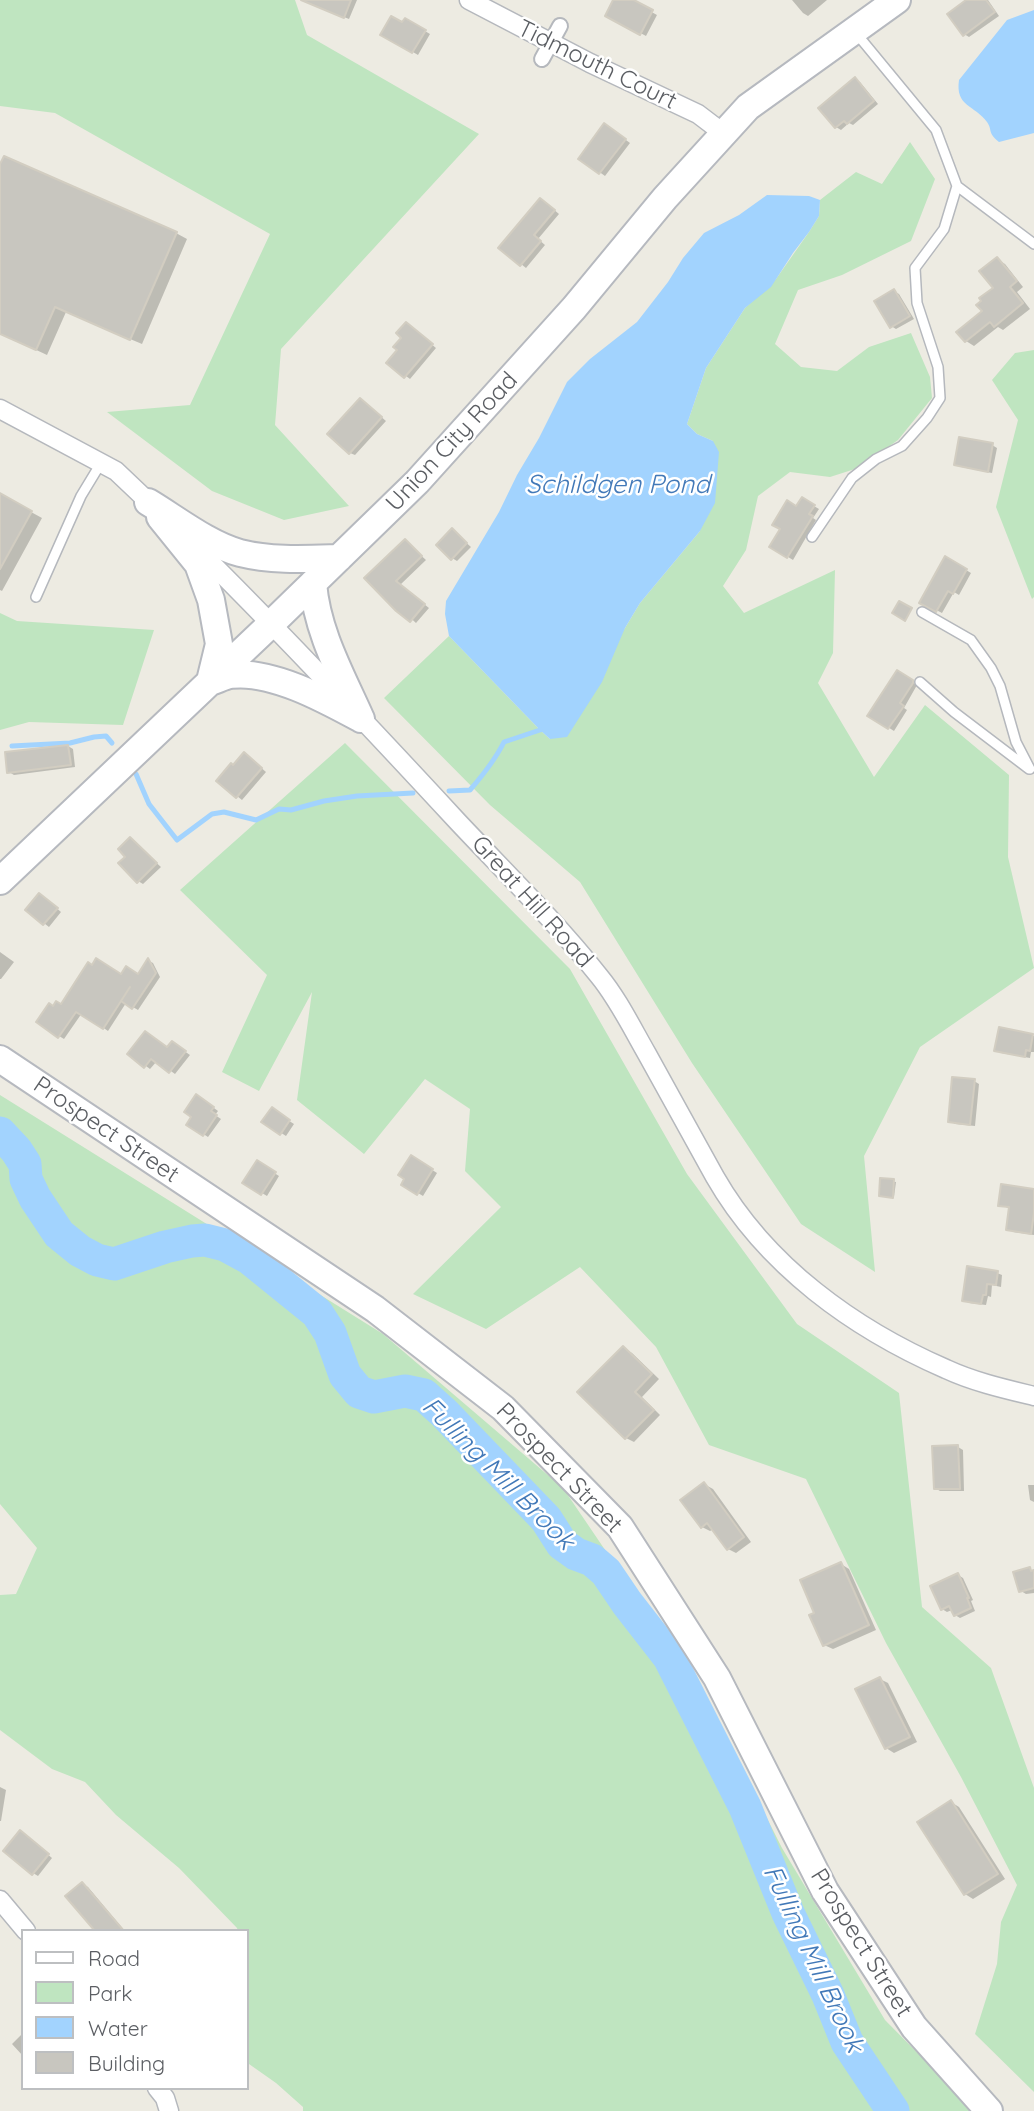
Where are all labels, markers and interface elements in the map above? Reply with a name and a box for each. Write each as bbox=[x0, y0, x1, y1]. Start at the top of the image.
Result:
street label: Tidmouth Court bbox=[513, 14, 681, 116]
street label: Union City Road bbox=[380, 366, 524, 518]
water label: Schildgen Pond bbox=[526, 469, 710, 501]
street label: Great Hill Road bbox=[465, 830, 599, 974]
street label: Prospect Street bbox=[28, 1071, 184, 1189]
water label: Fulling Mill Brook bbox=[415, 1391, 581, 1557]
street label: Prospect Street bbox=[490, 1397, 628, 1539]
water label: Fulling Mill Brook bbox=[756, 1861, 870, 2057]
street label: Prospect Street bbox=[804, 1863, 918, 2023]
legend bbox=[21, 1929, 248, 2090]
text: Road bbox=[88, 1945, 140, 1971]
text: Park bbox=[88, 1980, 132, 2006]
text: Water bbox=[88, 2015, 148, 2041]
text: Building bbox=[88, 2050, 165, 2076]

